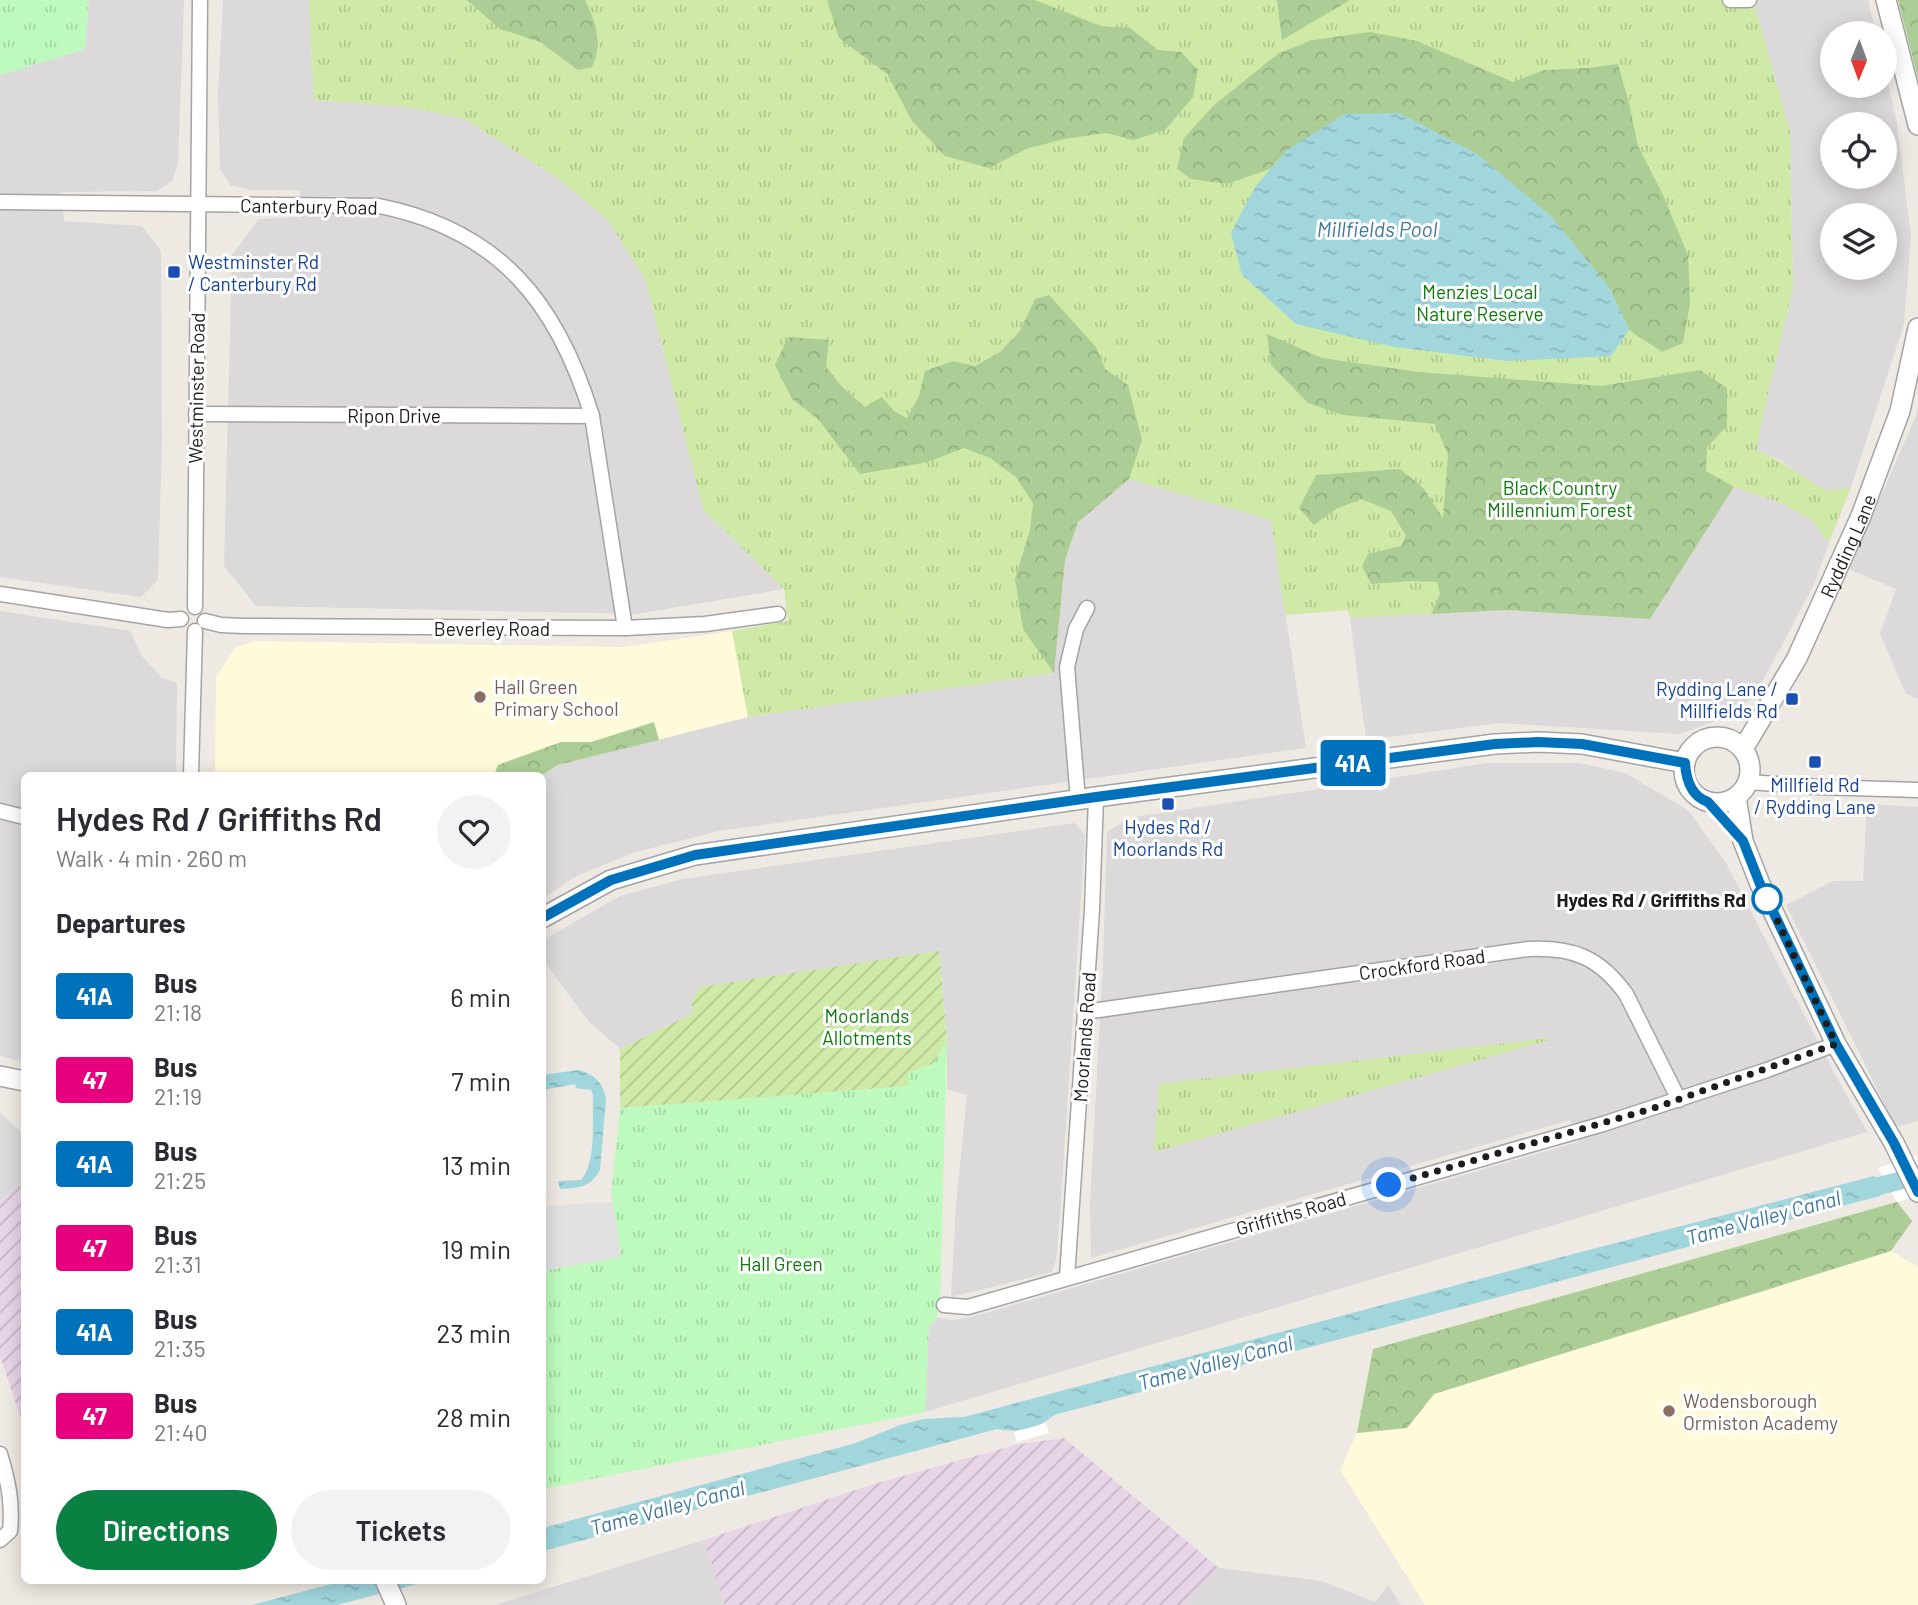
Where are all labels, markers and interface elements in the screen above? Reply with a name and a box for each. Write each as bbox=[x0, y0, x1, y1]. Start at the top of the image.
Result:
north arrow bbox=[1820, 21, 1897, 98]
map controls bbox=[1820, 21, 1897, 280]
button: locate bbox=[1820, 112, 1897, 189]
street label: Canterbury Road bbox=[240, 193, 378, 219]
button: layers bbox=[1820, 203, 1897, 280]
water label: Millfields Pool bbox=[1317, 216, 1438, 241]
place label: Westminster Rd / Canterbury Rd bbox=[188, 250, 319, 295]
marker: Westminster Rd / Canterbury Rd bbox=[166, 264, 182, 280]
park label: Menzies Local Nature Reserve bbox=[1416, 280, 1544, 325]
street label: Westminster Road bbox=[183, 312, 209, 464]
street label: Ripon Drive bbox=[347, 404, 441, 427]
park label: Black Country Millennium Forest bbox=[1487, 476, 1633, 521]
street label: Rydding Lane bbox=[1814, 491, 1880, 601]
street label: Beverley Road bbox=[434, 617, 550, 640]
place label: Hall Green Primary School bbox=[494, 675, 619, 720]
place label: Rydding Lane / Millfields Rd bbox=[1656, 677, 1778, 722]
marker: Hall Green Primary School bbox=[472, 689, 488, 705]
marker: Rydding Lane / Millfields Rd bbox=[1784, 691, 1800, 707]
line badge: 41A bbox=[1313, 740, 1393, 786]
text: 41A bbox=[1335, 748, 1371, 777]
marker: Millfield Rd / Rydding Lane bbox=[1807, 754, 1823, 770]
place label: Millfield Rd / Rydding Lane bbox=[1754, 773, 1876, 818]
button: heart bbox=[437, 795, 511, 869]
marker: Hydes Rd / Moorlands Rd bbox=[1160, 796, 1176, 812]
text: Hydes Rd / Griffiths Rd bbox=[56, 798, 382, 838]
place label: Hydes Rd / Moorlands Rd bbox=[1113, 815, 1223, 860]
text: Walk · 4 min · 260 m bbox=[56, 844, 247, 872]
marker: Hydes Rd / Griffiths Rd bbox=[1752, 884, 1782, 914]
place label: Hydes Rd / Griffiths Rd bbox=[1556, 888, 1746, 911]
text: Departures bbox=[56, 907, 186, 938]
street label: Crockford Road bbox=[1357, 944, 1487, 984]
text: Bus bbox=[154, 967, 197, 998]
street label: Moorlands Road bbox=[1068, 971, 1100, 1103]
text: 41A bbox=[76, 981, 113, 1010]
text: 6 min bbox=[450, 981, 511, 1012]
text: 21:18 bbox=[154, 998, 202, 1026]
park label: Moorlands Allotments bbox=[822, 1004, 912, 1049]
text: Bus bbox=[154, 1051, 197, 1082]
text: 47 bbox=[82, 1065, 107, 1094]
text: 7 min bbox=[451, 1065, 511, 1096]
text: 21:19 bbox=[154, 1082, 202, 1110]
text: Bus bbox=[154, 1135, 197, 1166]
text: 41A bbox=[76, 1149, 113, 1178]
text: 13 min bbox=[441, 1149, 511, 1180]
text: 21:25 bbox=[154, 1166, 206, 1194]
your location bbox=[1371, 1167, 1406, 1202]
water label: Tame Valley Canal bbox=[1683, 1184, 1843, 1250]
street label: Griffiths Road bbox=[1233, 1186, 1349, 1240]
text: Bus bbox=[154, 1219, 197, 1250]
text: 47 bbox=[82, 1233, 107, 1262]
text: 19 min bbox=[441, 1233, 511, 1264]
text: 21:31 bbox=[154, 1250, 202, 1278]
park label: Hall Green bbox=[739, 1252, 823, 1275]
text: Bus bbox=[154, 1303, 197, 1334]
text: 41A bbox=[76, 1317, 113, 1346]
text: 23 min bbox=[436, 1317, 511, 1348]
water label: Tame Valley Canal bbox=[1135, 1329, 1295, 1395]
text: 21:35 bbox=[154, 1334, 206, 1362]
text: Bus bbox=[154, 1387, 197, 1418]
place label: Wodensborough Ormiston Academy bbox=[1683, 1389, 1838, 1434]
text: 47 bbox=[82, 1401, 107, 1430]
text: 28 min bbox=[436, 1401, 511, 1432]
marker: Wodensborough Ormiston Academy bbox=[1661, 1403, 1677, 1419]
text: 21:40 bbox=[154, 1418, 208, 1446]
water label: Tame Valley Canal bbox=[587, 1474, 747, 1540]
button: Directions bbox=[56, 1490, 277, 1570]
button: Tickets bbox=[291, 1490, 511, 1570]

